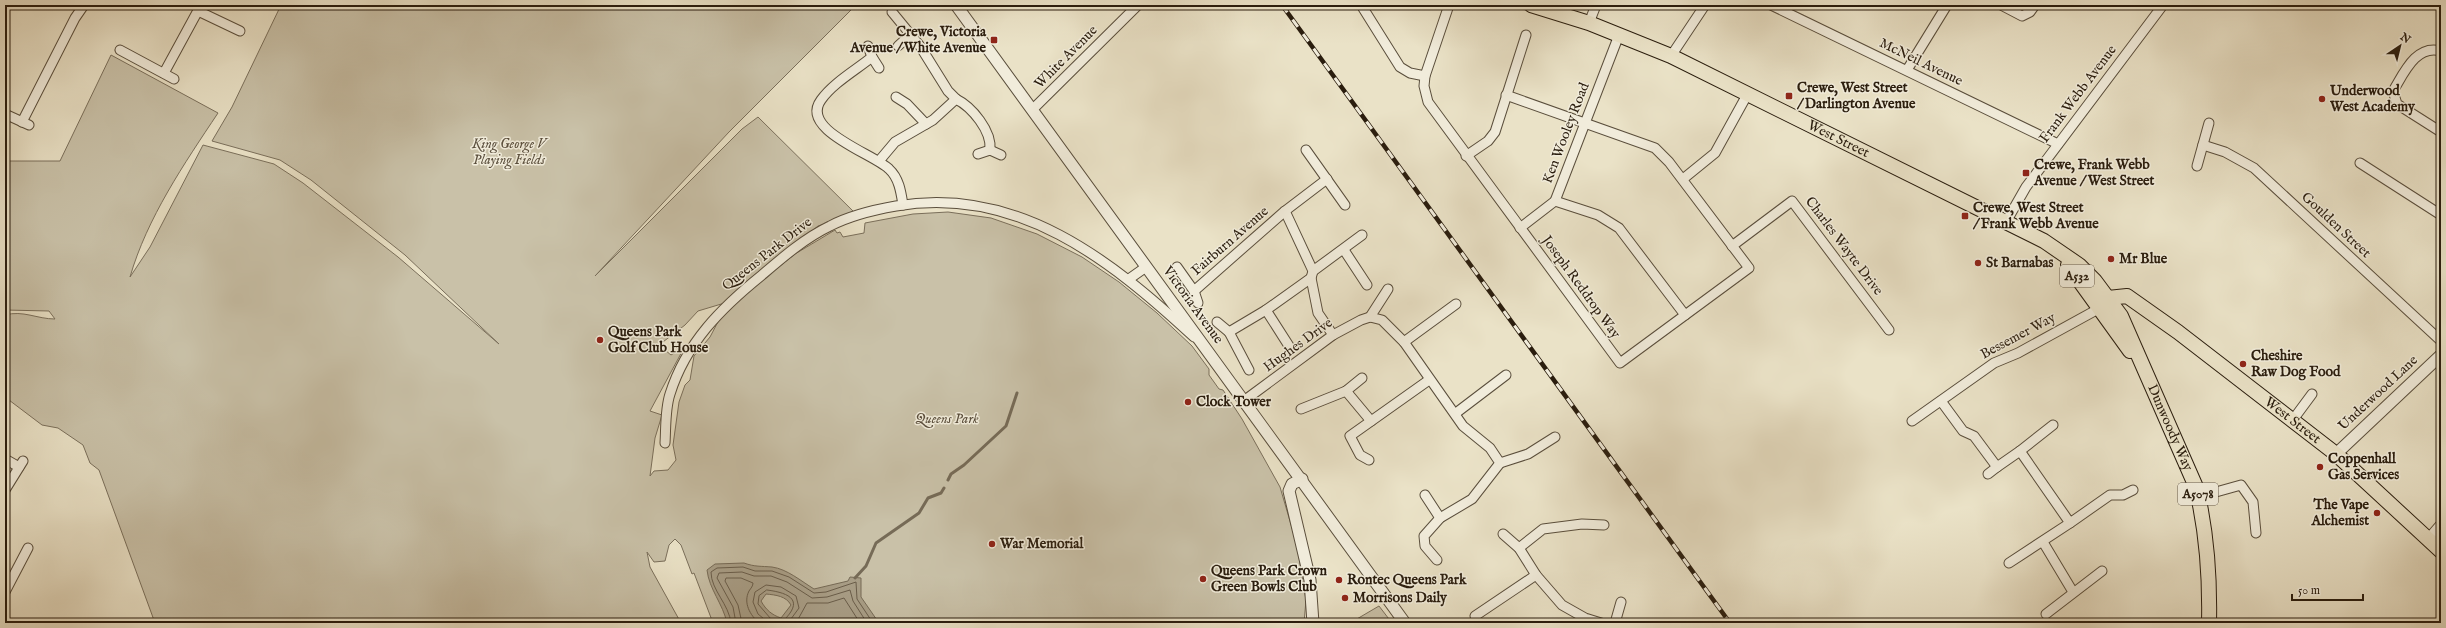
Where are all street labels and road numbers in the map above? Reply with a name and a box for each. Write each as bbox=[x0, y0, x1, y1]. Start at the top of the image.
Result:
street label: White Avenue bbox=[1031, 21, 1102, 92]
street label: McNeil Avenue bbox=[1876, 34, 1966, 90]
street label: Frank Webb Avenue bbox=[2035, 41, 2121, 146]
street label: Ken Wooley Road bbox=[1539, 80, 1594, 186]
street label: West Street bbox=[1805, 116, 1872, 162]
street label: Goulden Street bbox=[2297, 188, 2375, 262]
street label: Charles Wayte Drive bbox=[1801, 193, 1887, 299]
street label: Fairburn Avenue bbox=[1188, 202, 1273, 280]
street label: Queens Park Drive bbox=[718, 213, 816, 295]
street label: Joseph Reddrop Way bbox=[1536, 230, 1624, 342]
street label: Victoria Avenue bbox=[1158, 262, 1228, 348]
road number: A532 bbox=[2060, 265, 2094, 287]
street label: Bessemer Way bbox=[1977, 309, 2059, 363]
street label: Hughes Drive bbox=[1260, 314, 1337, 376]
street label: Underwood Lane bbox=[2334, 351, 2422, 435]
street label: Dunwoody Way bbox=[2143, 382, 2197, 474]
street label: West Street bbox=[2261, 393, 2325, 448]
road number: A5078 bbox=[2178, 483, 2218, 505]

